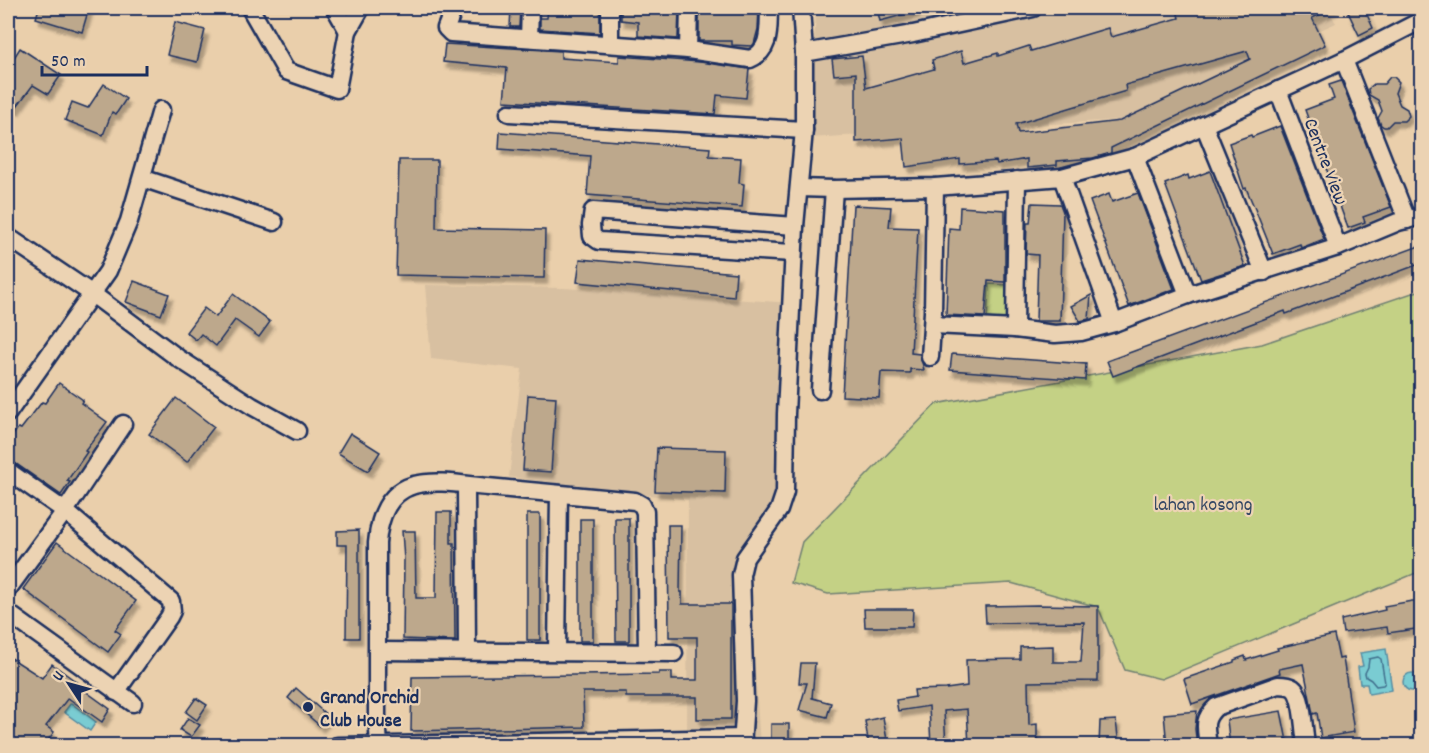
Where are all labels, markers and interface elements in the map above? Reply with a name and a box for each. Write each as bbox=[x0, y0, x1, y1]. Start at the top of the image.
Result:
scale bar bbox=[42, 39, 147, 77]
text: 50 m bbox=[51, 50, 86, 75]
street label: Centre View bbox=[1295, 115, 1354, 210]
park label: lahan kosong bbox=[1154, 492, 1252, 520]
north arrow bbox=[39, 654, 99, 714]
text: U bbox=[47, 667, 71, 687]
place label: Grand Orchid Club House bbox=[320, 685, 419, 736]
marker: Grand Orchid Club House bbox=[301, 700, 315, 714]

